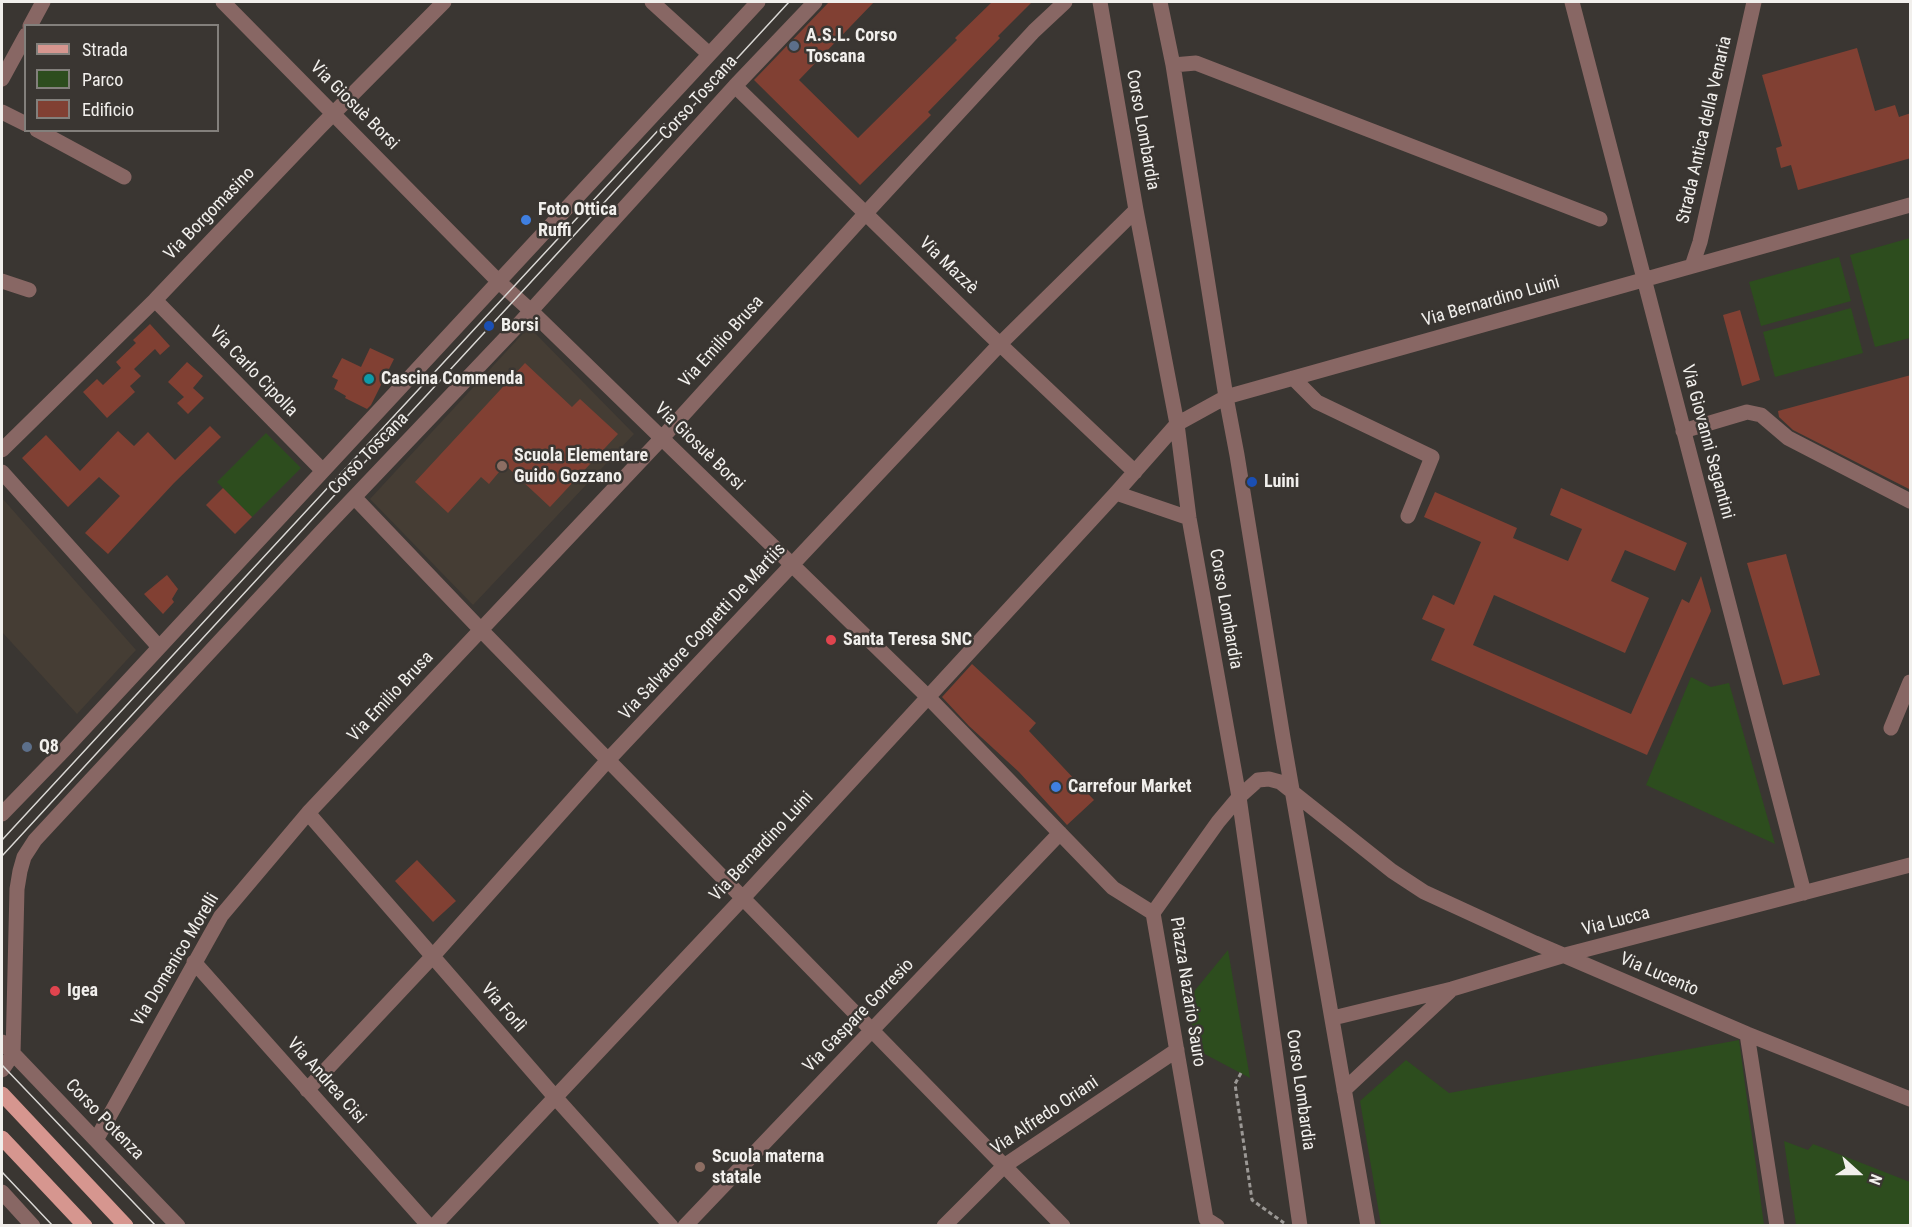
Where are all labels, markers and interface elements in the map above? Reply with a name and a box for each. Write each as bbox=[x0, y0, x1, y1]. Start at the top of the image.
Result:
legend bbox=[24, 24, 219, 132]
place label: A.S.L. Corso Toscana bbox=[806, 25, 897, 68]
street label: Strada Antica della Venaria bbox=[1673, 34, 1737, 226]
text: Strada bbox=[82, 39, 128, 60]
marker: A.S.L. Corso Toscana bbox=[787, 39, 801, 53]
street label: Corso Toscana bbox=[655, 51, 743, 145]
street label: Via Giosuè Borsi bbox=[305, 57, 403, 155]
street label: Corso Lombardia bbox=[1121, 68, 1163, 192]
text: Parco bbox=[82, 69, 123, 90]
text: Edificio bbox=[82, 99, 134, 120]
street label: Via Borgomasino bbox=[160, 163, 260, 265]
place label: Foto Ottica Ruffi bbox=[538, 199, 617, 242]
marker: Foto Ottica Ruffi bbox=[519, 213, 533, 227]
street label: Via Mazzè bbox=[914, 233, 982, 299]
street label: Via Bernardino Luini bbox=[1420, 272, 1562, 332]
street label: Via Emilio Brusa bbox=[675, 292, 769, 392]
place label: Borsi bbox=[501, 315, 539, 337]
marker: Borsi bbox=[482, 319, 496, 333]
street label: Via Carlo Cipolla bbox=[204, 322, 302, 422]
street label: Via Giovanni Segantini bbox=[1676, 362, 1738, 522]
place label: Cascina Commenda bbox=[381, 368, 523, 390]
marker: Cascina Commenda bbox=[362, 372, 376, 386]
street label: Via Giosuè Borsi bbox=[649, 399, 749, 495]
street label: Corso Toscana bbox=[324, 408, 414, 500]
place label: Scuola Elementare Guido Gozzano bbox=[514, 445, 648, 488]
marker: Scuola Elementare Guido Gozzano bbox=[495, 459, 509, 473]
place label: Luini bbox=[1264, 471, 1299, 493]
marker: Luini bbox=[1245, 475, 1259, 489]
street label: Via Salvatore Cognetti De Martiis bbox=[615, 539, 791, 725]
street label: Corso Lombardia bbox=[1204, 547, 1246, 671]
place label: Santa Teresa SNC bbox=[843, 629, 972, 651]
marker: Santa Teresa SNC bbox=[824, 633, 838, 647]
street label: Via Emilio Brusa bbox=[344, 647, 438, 747]
place label: Q8 bbox=[39, 736, 59, 758]
marker: Q8 bbox=[20, 740, 34, 754]
place label: Carrefour Market bbox=[1068, 776, 1192, 798]
marker: Carrefour Market bbox=[1049, 780, 1063, 794]
street label: Via Bernardino Luini bbox=[706, 788, 818, 906]
street label: Via Domenico Morelli bbox=[128, 890, 224, 1030]
street label: Via Lucca bbox=[1580, 903, 1652, 941]
street label: Piazza Nazario Sauro bbox=[1164, 916, 1210, 1068]
street label: Via Lucento bbox=[1616, 949, 1702, 1001]
street label: Via Gaspare Gorresio bbox=[799, 955, 919, 1077]
street label: Via Forlì bbox=[476, 979, 530, 1037]
place label: Igea bbox=[67, 980, 98, 1002]
marker: Igea bbox=[48, 984, 62, 998]
street label: Corso Lombardia bbox=[1281, 1028, 1319, 1152]
street label: Via Andrea Cisi bbox=[282, 1034, 370, 1128]
street label: Via Alfredo Oriani bbox=[987, 1072, 1103, 1160]
street label: Corso Potenza bbox=[60, 1075, 148, 1165]
north arrow bbox=[1828, 1143, 1888, 1203]
place label: Scuola materna statale bbox=[712, 1146, 824, 1188]
marker: Scuola materna statale bbox=[693, 1160, 707, 1174]
text: N bbox=[1865, 1172, 1886, 1188]

